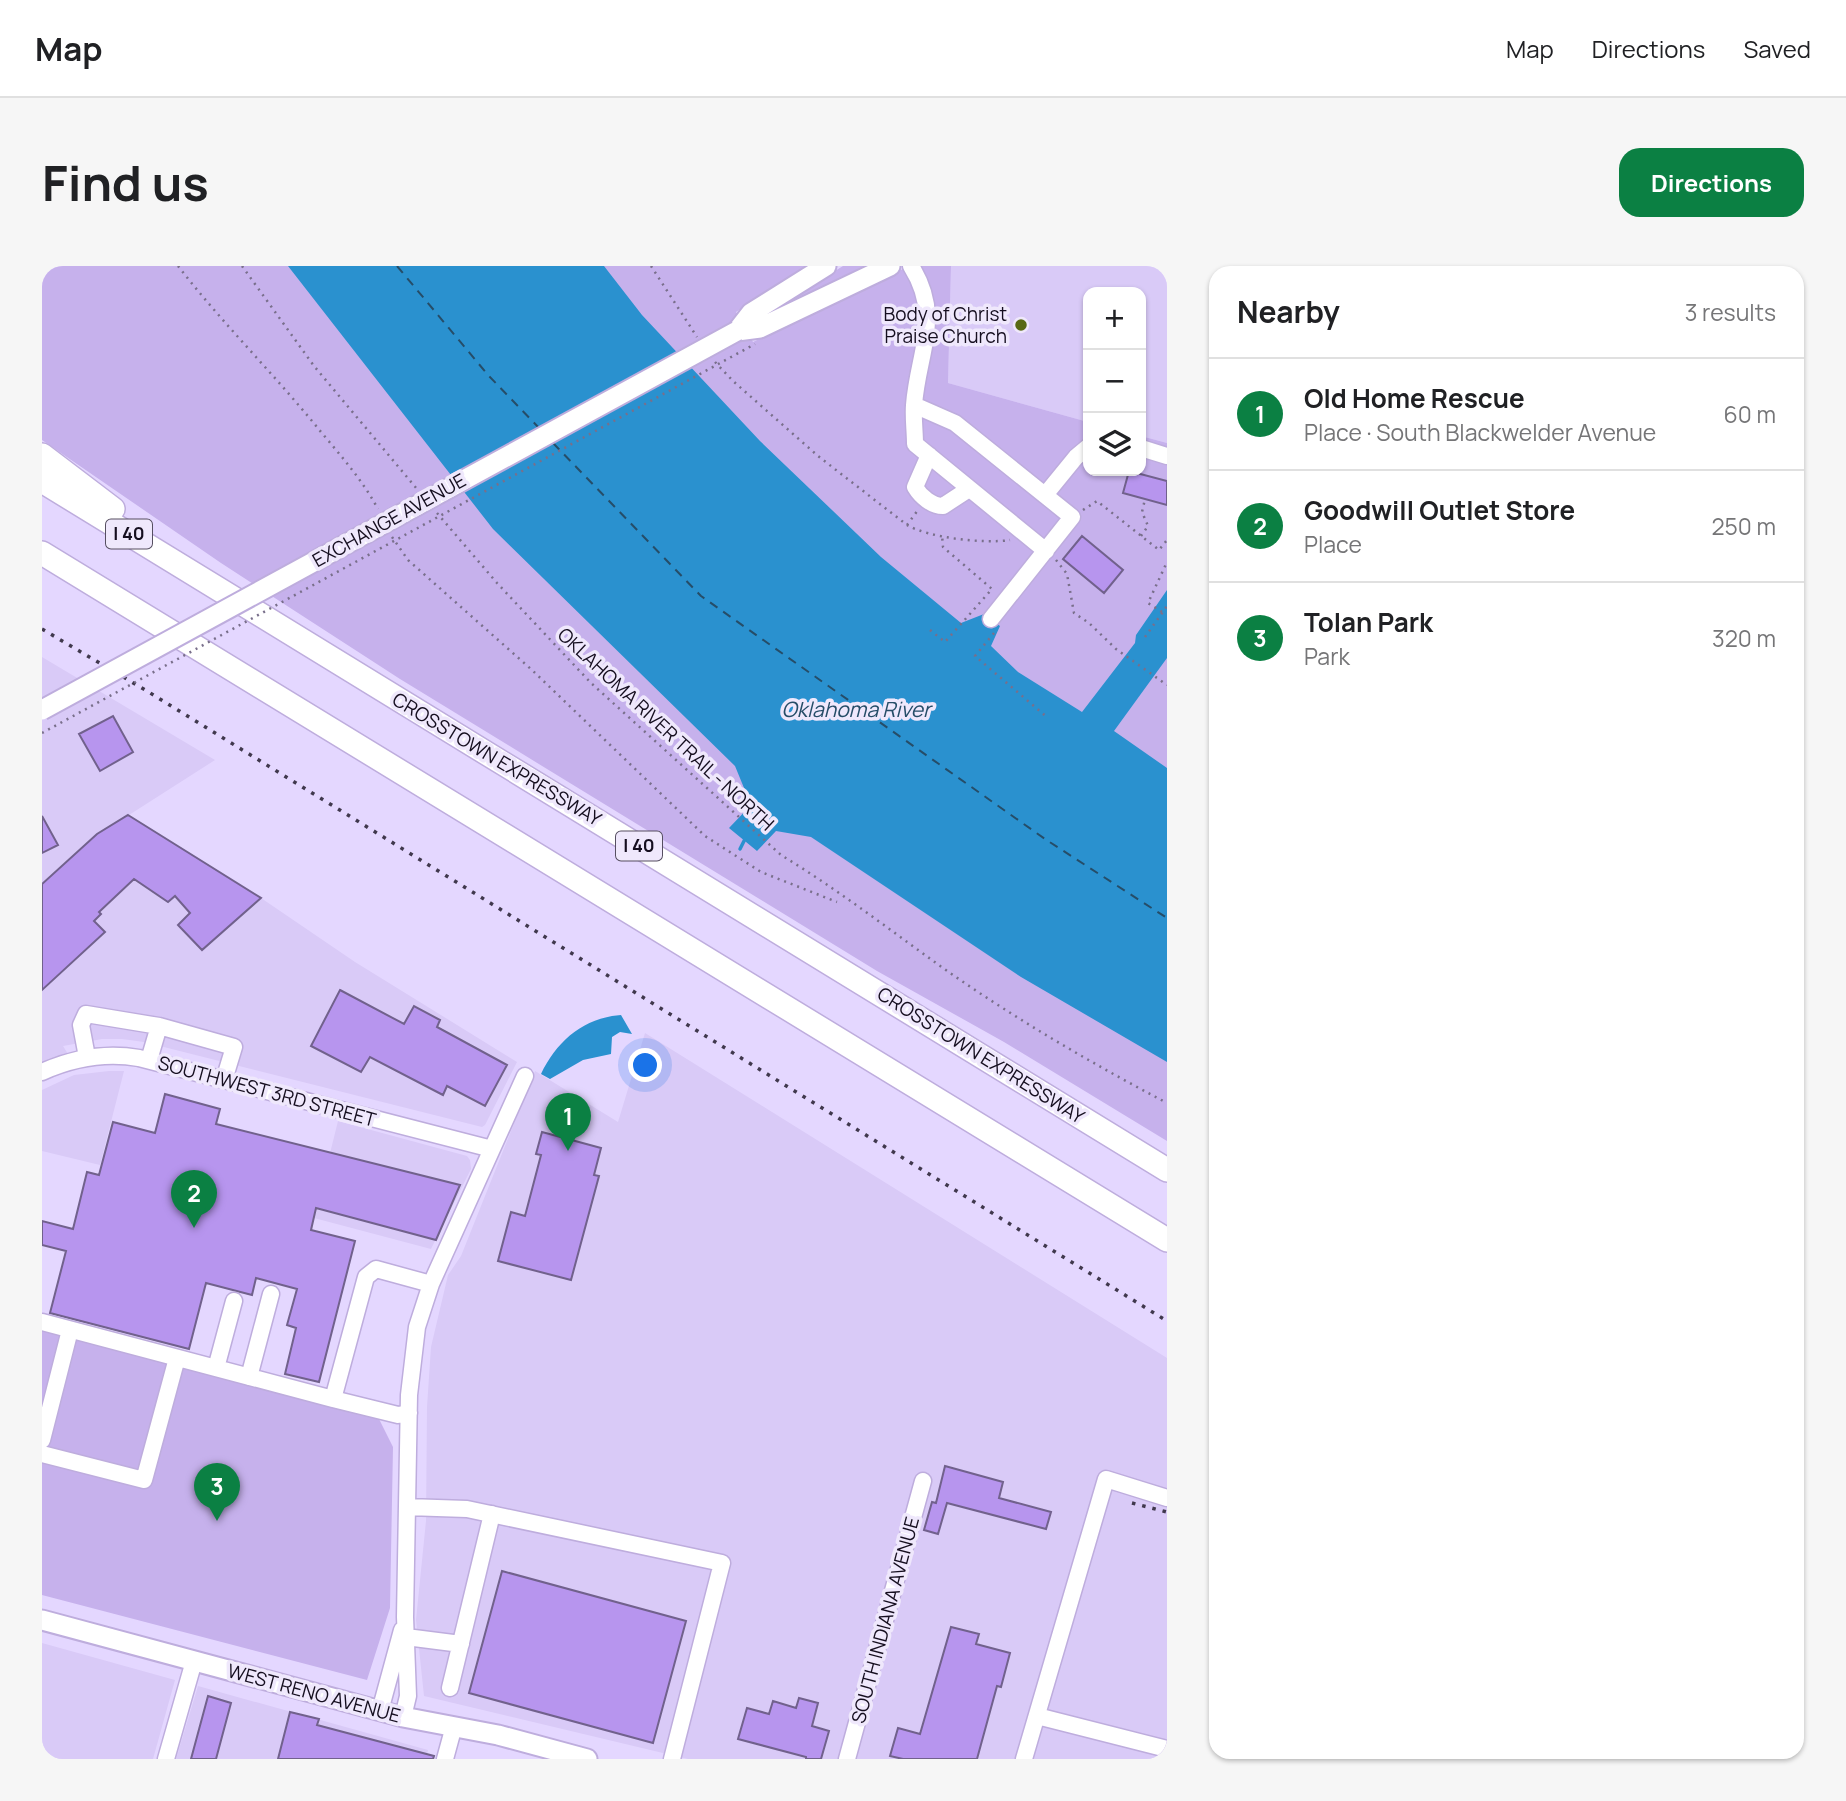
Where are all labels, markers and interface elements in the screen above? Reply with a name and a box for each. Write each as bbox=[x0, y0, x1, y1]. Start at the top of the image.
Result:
text: Map bbox=[35, 26, 103, 71]
text: Map bbox=[1506, 32, 1554, 65]
text: Directions bbox=[1592, 32, 1705, 65]
text: Saved bbox=[1743, 32, 1811, 65]
button: Directions bbox=[1619, 148, 1804, 217]
text: Find us bbox=[42, 149, 209, 216]
map controls bbox=[1083, 287, 1146, 476]
button: + bbox=[1083, 287, 1146, 350]
text: Nearby bbox=[1237, 291, 1340, 332]
text: 3 results bbox=[1685, 296, 1776, 328]
place label: Body of Christ Praise Church bbox=[884, 301, 1007, 349]
marker: Body of Christ Praise Church bbox=[1013, 317, 1029, 333]
button: − bbox=[1083, 350, 1146, 413]
text: Old Home Rescue bbox=[1304, 380, 1525, 416]
text: 1 bbox=[1255, 398, 1265, 430]
text: 60 m bbox=[1724, 398, 1776, 430]
button: layers bbox=[1083, 413, 1146, 476]
text: Place · South Blackwelder Avenue bbox=[1304, 416, 1656, 448]
street label: EXCHANGE AVENUE bbox=[308, 467, 470, 573]
text: Goodwill Outlet Store bbox=[1304, 492, 1575, 528]
text: 2 bbox=[1253, 510, 1267, 542]
text: 250 m bbox=[1711, 510, 1776, 542]
road number: I 40 bbox=[106, 520, 152, 548]
text: Place bbox=[1304, 528, 1362, 560]
text: Tolan Park bbox=[1304, 604, 1433, 640]
street label: OKLAHOMA RIVER TRAIL - NORTH bbox=[552, 622, 780, 836]
text: 3 bbox=[1253, 622, 1267, 654]
text: 320 m bbox=[1712, 622, 1776, 654]
text: Park bbox=[1304, 640, 1350, 672]
street label: CROSSTOWN EXPRESSWAY bbox=[388, 686, 607, 832]
water label: Oklahoma River bbox=[782, 695, 933, 723]
road number: I 40 bbox=[616, 832, 662, 860]
street label: CROSSTOWN EXPRESSWAY bbox=[873, 981, 1090, 1130]
your location bbox=[628, 1048, 662, 1082]
street label: SOUTHWEST 3RD STREET bbox=[155, 1049, 379, 1133]
pin: 1 bbox=[545, 1093, 591, 1151]
pin: 2 bbox=[171, 1170, 217, 1228]
pin: 3 bbox=[194, 1463, 240, 1521]
street label: SOUTH INDIANA AVENUE bbox=[845, 1514, 925, 1726]
street label: WEST RENO AVENUE bbox=[225, 1657, 403, 1729]

